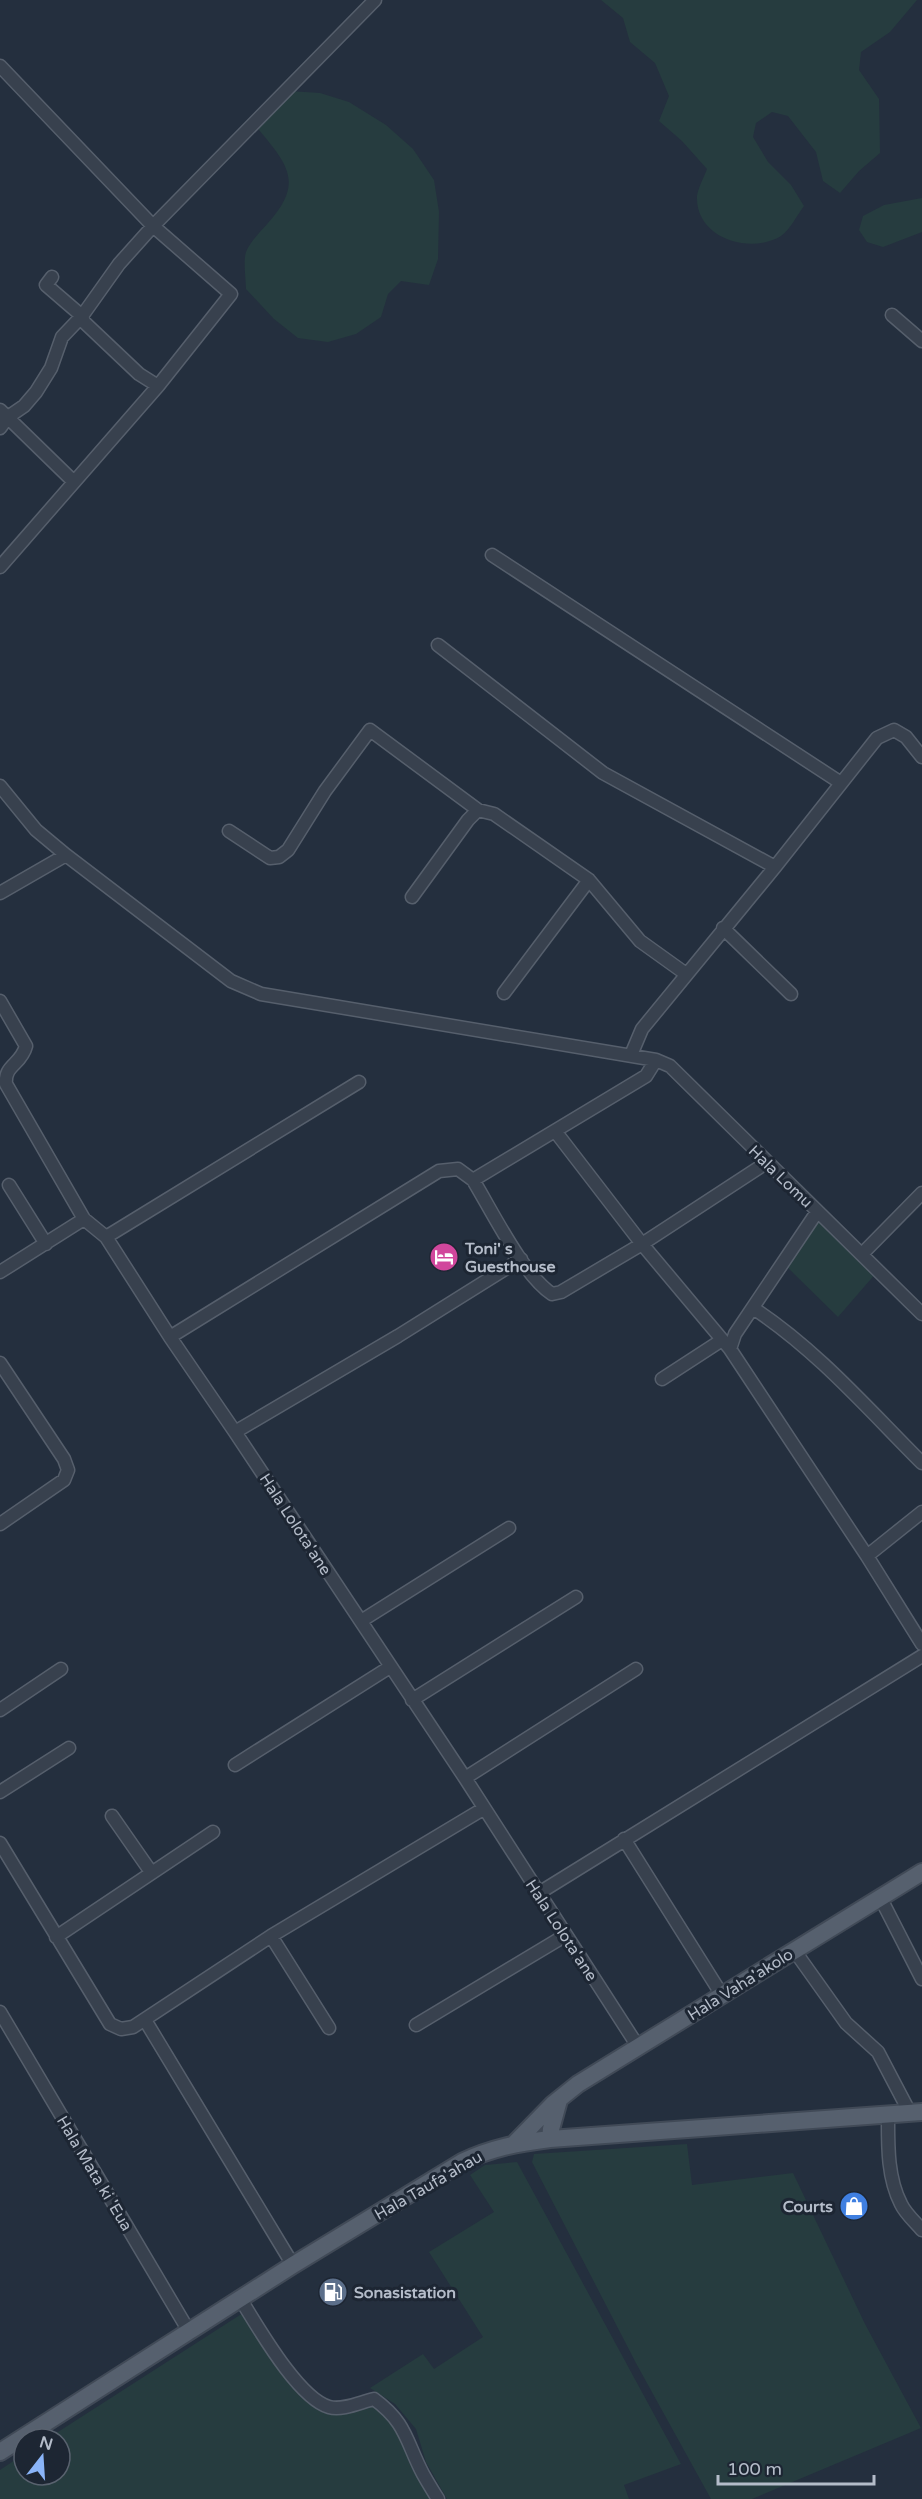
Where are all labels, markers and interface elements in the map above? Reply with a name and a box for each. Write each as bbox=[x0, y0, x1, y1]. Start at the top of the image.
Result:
street label: Hala Lomu bbox=[744, 1141, 817, 1212]
place label: Toni' s Guesthouse bbox=[464, 1239, 556, 1277]
hotel icon: Toni' s Guesthouse bbox=[428, 1241, 460, 1273]
street label: Hala Lolota'ane bbox=[255, 1470, 335, 1579]
street label: Hala Lolota'ane bbox=[521, 1876, 601, 1985]
street label: Hala Vaha'akolo bbox=[684, 1944, 797, 2025]
street label: Hala Mata ki 'Eua bbox=[52, 2112, 136, 2235]
street label: Hala Taufa'ahau bbox=[371, 2147, 486, 2225]
shop icon: Courts bbox=[838, 2190, 870, 2222]
place label: Courts bbox=[783, 2197, 833, 2217]
fuel station icon: Sonasistation bbox=[317, 2276, 349, 2308]
place label: Sonasistation bbox=[354, 2283, 456, 2303]
north arrow bbox=[12, 2427, 72, 2487]
text: N bbox=[37, 2432, 55, 2455]
scale bar bbox=[718, 2448, 874, 2486]
text: 100 m bbox=[727, 2458, 782, 2480]

